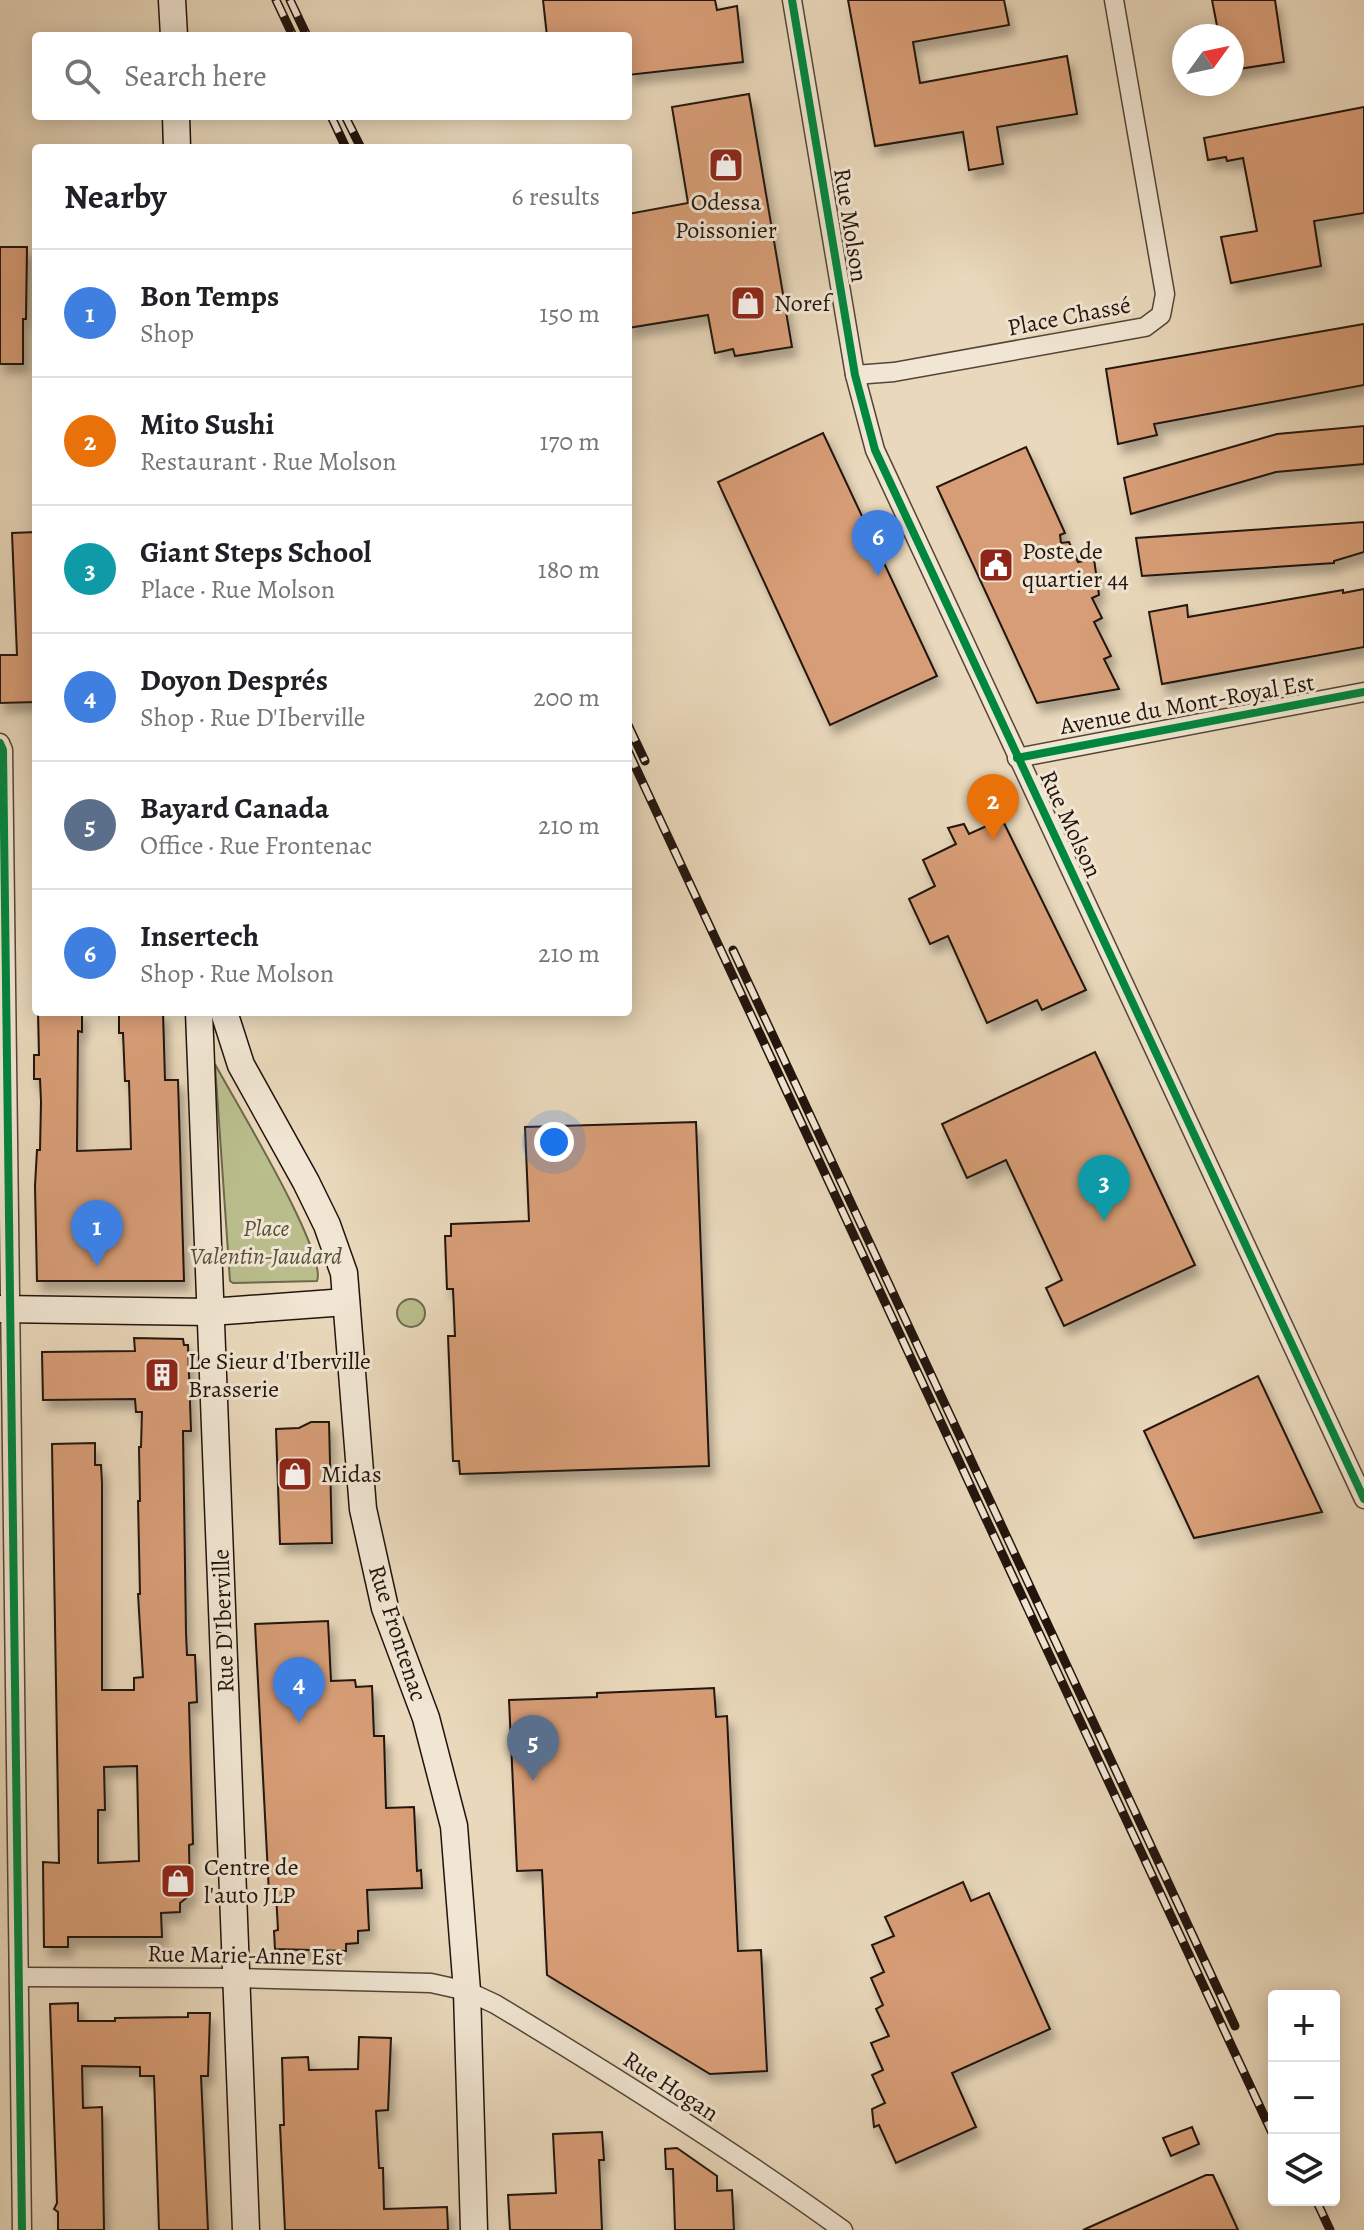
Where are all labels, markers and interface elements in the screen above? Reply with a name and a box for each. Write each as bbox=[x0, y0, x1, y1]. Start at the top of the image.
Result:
north arrow bbox=[1172, 24, 1244, 96]
search box bbox=[32, 32, 632, 120]
icon: search bbox=[60, 54, 104, 98]
text: Search here bbox=[124, 56, 267, 96]
shop icon: Odessa Poissonier bbox=[707, 146, 745, 184]
street label: Rue Molson bbox=[826, 166, 876, 284]
text: Nearby bbox=[64, 173, 167, 220]
text: 6 results bbox=[512, 179, 600, 214]
place label: Odessa Poissonier bbox=[675, 186, 777, 246]
text: Bon Temps bbox=[140, 276, 279, 316]
shop icon: Noref bbox=[729, 284, 767, 322]
place label: Noref bbox=[774, 287, 833, 319]
street label: Place Chassé bbox=[1005, 288, 1133, 344]
text: 1 bbox=[85, 296, 95, 331]
text: 150 m bbox=[539, 296, 600, 331]
text: Shop bbox=[140, 316, 194, 351]
text: Mito Sushi bbox=[140, 404, 274, 444]
text: 2 bbox=[84, 424, 96, 459]
text: 170 m bbox=[540, 424, 600, 459]
text: Restaurant · Rue Molson bbox=[140, 444, 396, 479]
pin: 6 bbox=[852, 510, 904, 576]
text: Giant Steps School bbox=[140, 532, 372, 572]
place label: Poste de quartier 44 bbox=[1022, 535, 1129, 595]
public building icon: Poste de quartier 44 bbox=[977, 546, 1015, 584]
text: 3 bbox=[84, 552, 96, 587]
text: 180 m bbox=[538, 552, 600, 587]
text: Place · Rue Molson bbox=[140, 572, 335, 607]
text: Doyon Després bbox=[140, 660, 328, 700]
street label: Avenue du Mont-Royal Est bbox=[1056, 666, 1317, 742]
text: 4 bbox=[84, 680, 96, 715]
text: 200 m bbox=[533, 680, 600, 715]
text: Shop · Rue D'Iberville bbox=[140, 700, 365, 735]
street label: Rue Molson bbox=[1032, 765, 1110, 883]
pin: 2 bbox=[967, 774, 1019, 840]
text: Bayard Canada bbox=[140, 788, 329, 828]
text: 5 bbox=[84, 808, 96, 843]
text: 210 m bbox=[538, 808, 600, 843]
text: Office · Rue Frontenac bbox=[140, 828, 372, 863]
text: Insertech bbox=[140, 916, 259, 956]
text: 6 bbox=[84, 936, 96, 971]
text: 210 m bbox=[538, 936, 600, 971]
text: Shop · Rue Molson bbox=[140, 956, 334, 991]
your location bbox=[534, 1122, 574, 1162]
pin: 3 bbox=[1078, 1155, 1130, 1221]
pin: 1 bbox=[71, 1200, 123, 1266]
park label: Place Valentin-Jaudard bbox=[190, 1212, 342, 1272]
place label: Le Sieur d'Iberville Brasserie bbox=[188, 1345, 371, 1405]
building icon: Le Sieur d'Iberville Brasserie bbox=[143, 1356, 181, 1394]
shop icon: Midas bbox=[276, 1455, 314, 1493]
place label: Midas bbox=[321, 1458, 382, 1490]
street label: Rue D'Iberville bbox=[204, 1549, 242, 1693]
street label: Rue Frontenac bbox=[361, 1561, 435, 1705]
pin: 4 bbox=[273, 1657, 325, 1723]
pin: 5 bbox=[507, 1715, 559, 1781]
place label: Centre de l'auto JLP bbox=[204, 1851, 298, 1911]
shop icon: Centre de l'auto JLP bbox=[159, 1862, 197, 1900]
street label: Rue Marie-Anne Est bbox=[147, 1937, 343, 1973]
map controls bbox=[1268, 1990, 1340, 2206]
button: + bbox=[1268, 1990, 1340, 2062]
street label: Rue Hogan bbox=[617, 2043, 725, 2129]
button: − bbox=[1268, 2062, 1340, 2134]
button: layers bbox=[1268, 2134, 1340, 2206]

